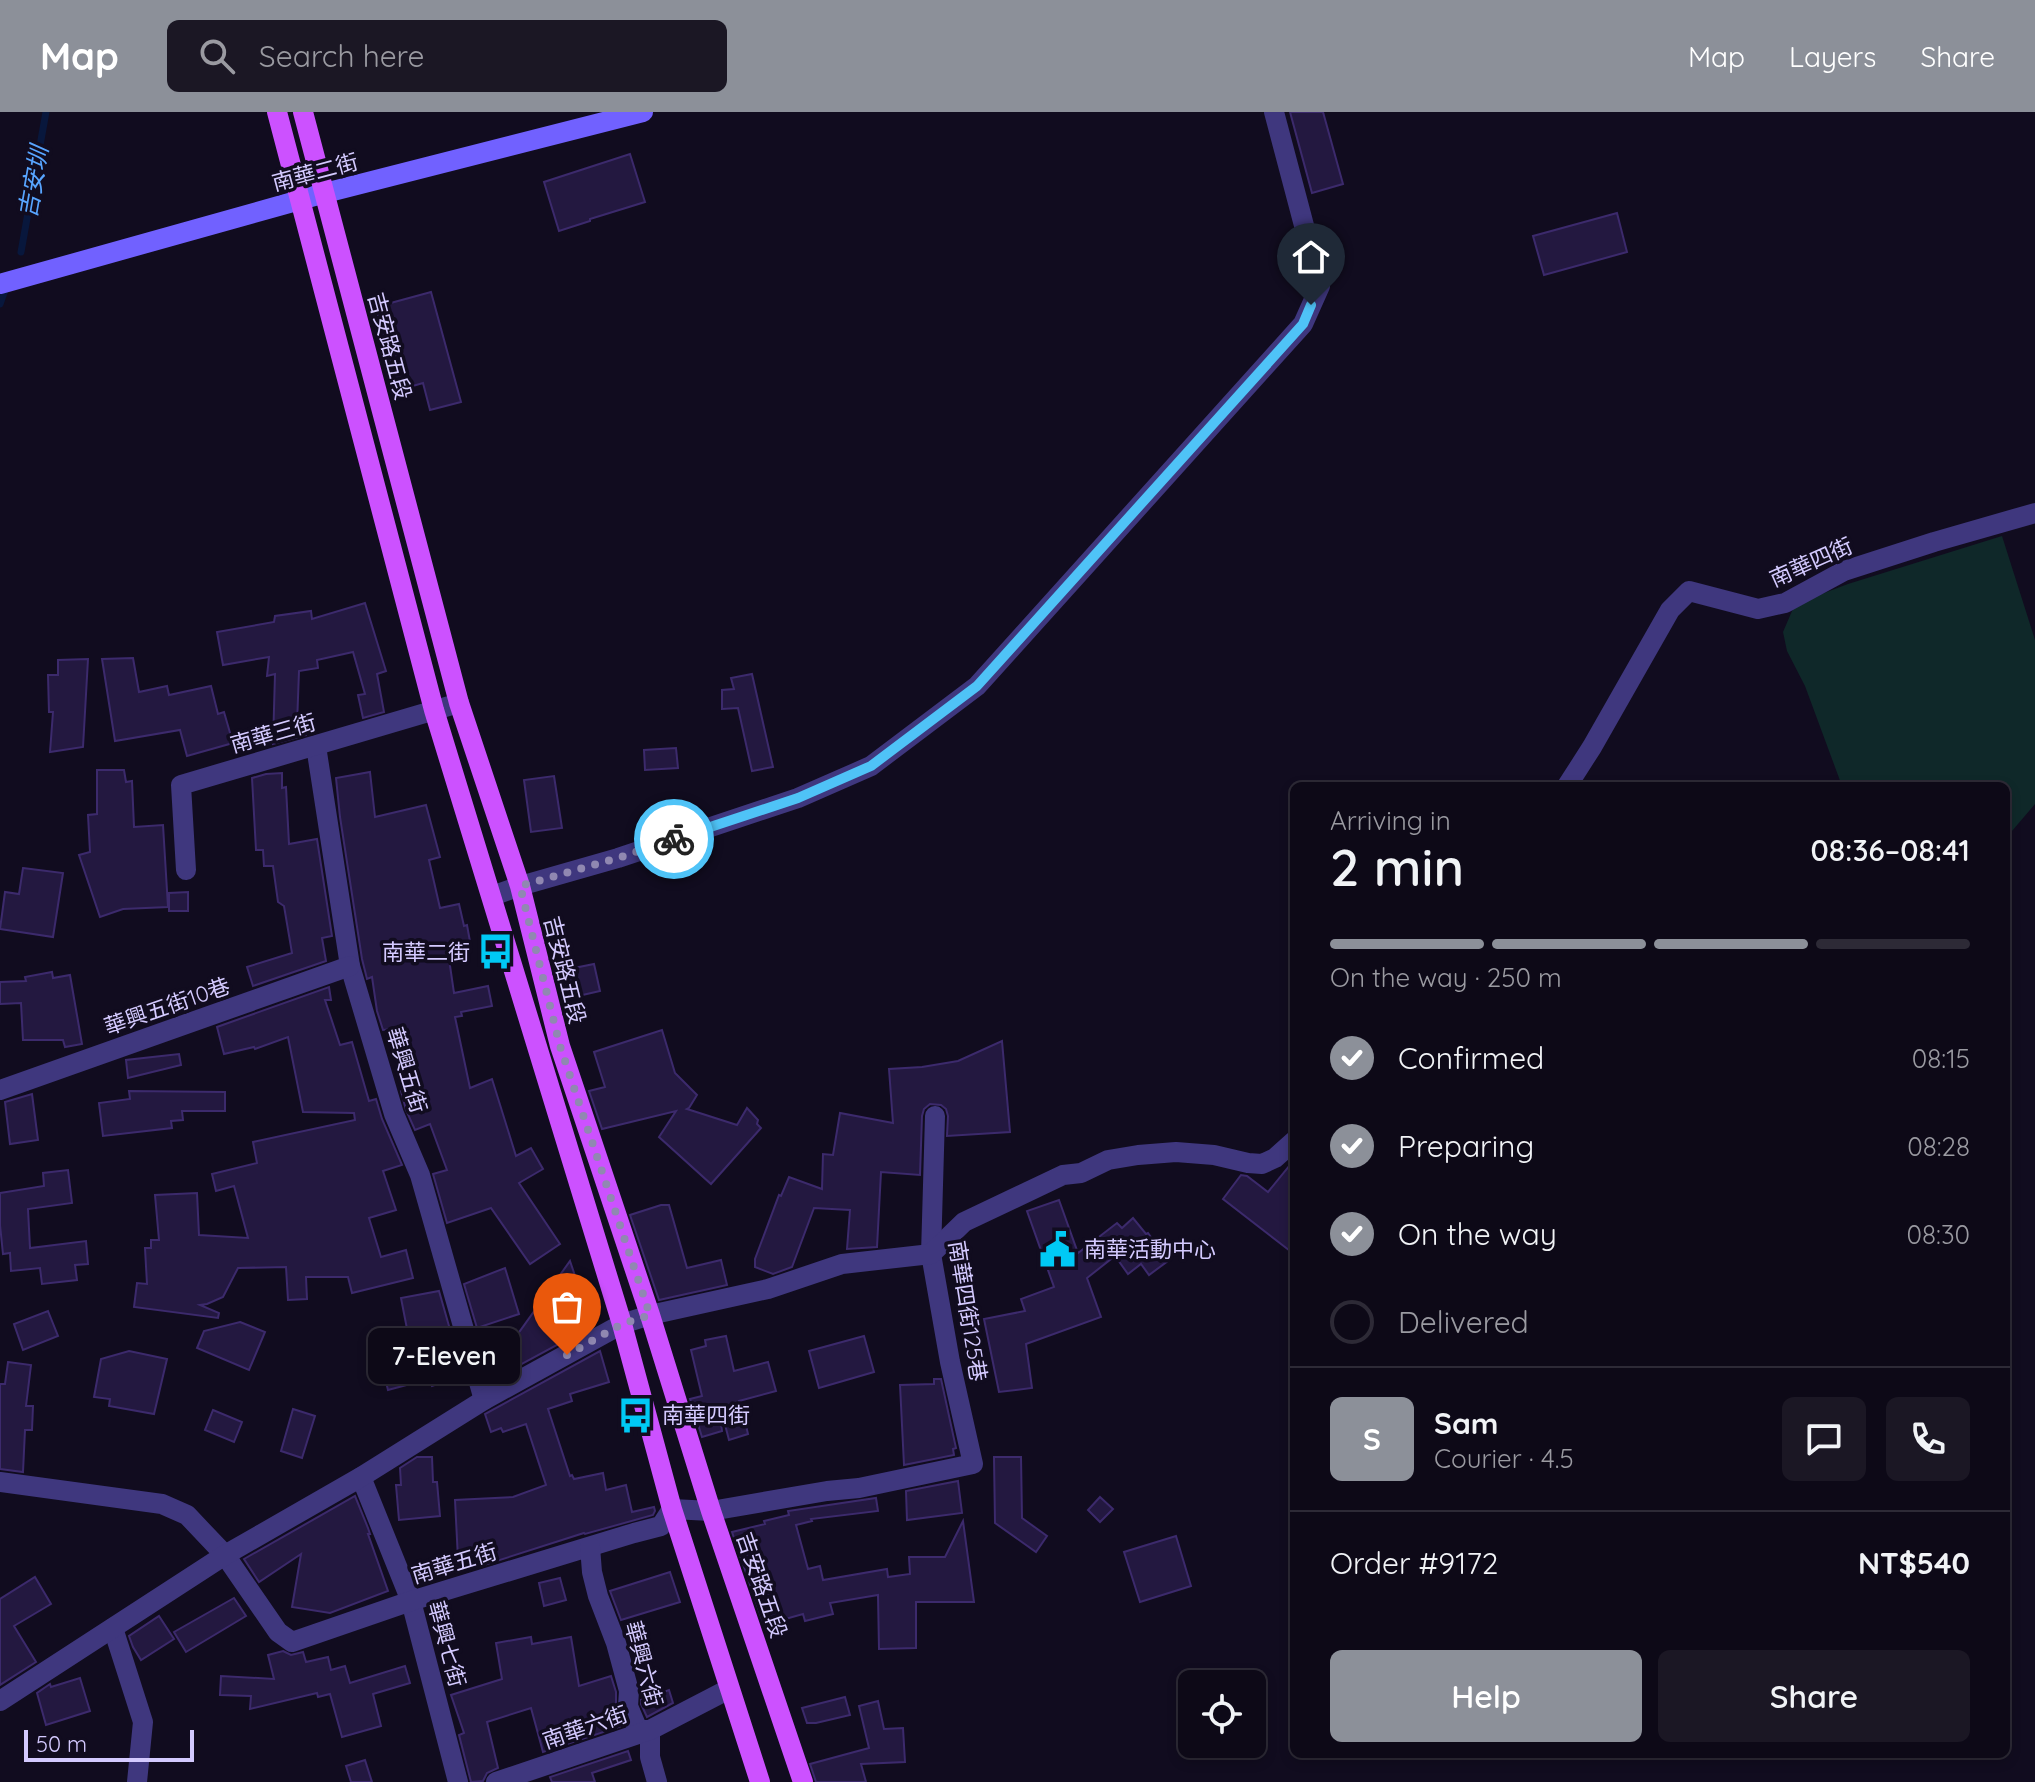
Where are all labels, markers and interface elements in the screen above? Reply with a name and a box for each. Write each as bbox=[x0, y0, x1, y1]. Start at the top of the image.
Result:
search box bbox=[167, 20, 727, 92]
text: Map bbox=[40, 32, 119, 80]
icon: search bbox=[195, 34, 239, 78]
text: Search here bbox=[259, 37, 424, 75]
text: Map bbox=[1688, 39, 1745, 74]
text: Layers bbox=[1789, 39, 1876, 74]
text: Share bbox=[1920, 39, 1995, 74]
water label: 吉安圳 bbox=[12, 141, 55, 220]
street label: 南華二街 bbox=[269, 147, 361, 197]
pin bbox=[1277, 223, 1345, 305]
icon: home bbox=[1289, 235, 1333, 279]
street label: 吉安路五段 bbox=[362, 289, 418, 403]
street label: 南華四街 bbox=[1765, 531, 1857, 593]
street label: 南華三街 bbox=[227, 707, 319, 759]
courier bbox=[634, 799, 714, 879]
text: Arriving in bbox=[1330, 804, 1451, 837]
icon: bike bbox=[652, 817, 696, 861]
text: 08:36–08:41 bbox=[1810, 831, 1970, 869]
text: 2 min bbox=[1330, 834, 1464, 899]
street label: 吉安路五段 bbox=[538, 913, 592, 1027]
bus stop icon: 南華二街 bbox=[477, 933, 515, 971]
place label: 南華二街 bbox=[382, 938, 470, 966]
text: On the way · 250 m bbox=[1330, 961, 1562, 994]
street label: 華興五街10巷 bbox=[100, 971, 234, 1041]
street label: 華興五街 bbox=[381, 1024, 433, 1116]
icon: check bbox=[1330, 1036, 1374, 1080]
text: Confirmed bbox=[1398, 1039, 1544, 1077]
text: 08:15 bbox=[1912, 1042, 1970, 1075]
icon: check bbox=[1330, 1124, 1374, 1168]
text: Preparing bbox=[1398, 1127, 1534, 1165]
text: 08:28 bbox=[1907, 1130, 1970, 1163]
icon: check bbox=[1330, 1212, 1374, 1256]
text: On the way bbox=[1398, 1215, 1557, 1253]
text: 08:30 bbox=[1907, 1218, 1970, 1251]
public building icon: 南華活動中心 bbox=[1039, 1230, 1077, 1268]
place label: 南華活動中心 bbox=[1084, 1235, 1216, 1263]
street label: 南華四街125巷 bbox=[943, 1239, 993, 1383]
pin bbox=[533, 1273, 601, 1355]
icon: bag bbox=[545, 1285, 589, 1329]
text: Delivered bbox=[1398, 1303, 1529, 1341]
callout: 7-Eleven bbox=[367, 1327, 519, 1383]
text: 7-Eleven bbox=[391, 1339, 497, 1372]
bus stop icon: 南華四街 bbox=[617, 1396, 655, 1434]
button: chat bbox=[1782, 1397, 1866, 1481]
button: phone bbox=[1886, 1397, 1970, 1481]
place label: 南華四街 bbox=[662, 1401, 750, 1429]
text: Sam bbox=[1434, 1404, 1498, 1442]
text: S bbox=[1363, 1420, 1381, 1458]
text: Courier · 4.5 bbox=[1434, 1442, 1574, 1475]
street label: 吉安路五段 bbox=[731, 1528, 793, 1642]
street label: 南華五街 bbox=[408, 1537, 500, 1589]
text: Order #9172 bbox=[1330, 1544, 1498, 1582]
text: NT$540 bbox=[1858, 1544, 1970, 1582]
street label: 華興七街 bbox=[422, 1598, 472, 1690]
street label: 華興六街 bbox=[619, 1618, 669, 1710]
button: Help bbox=[1330, 1650, 1642, 1742]
button: Share bbox=[1658, 1650, 1970, 1742]
map controls bbox=[1178, 1670, 1266, 1758]
button: locate bbox=[1178, 1670, 1266, 1758]
street label: 南華六街 bbox=[539, 1699, 631, 1755]
scale bar bbox=[24, 1726, 194, 1762]
text: 50 m bbox=[36, 1730, 87, 1758]

